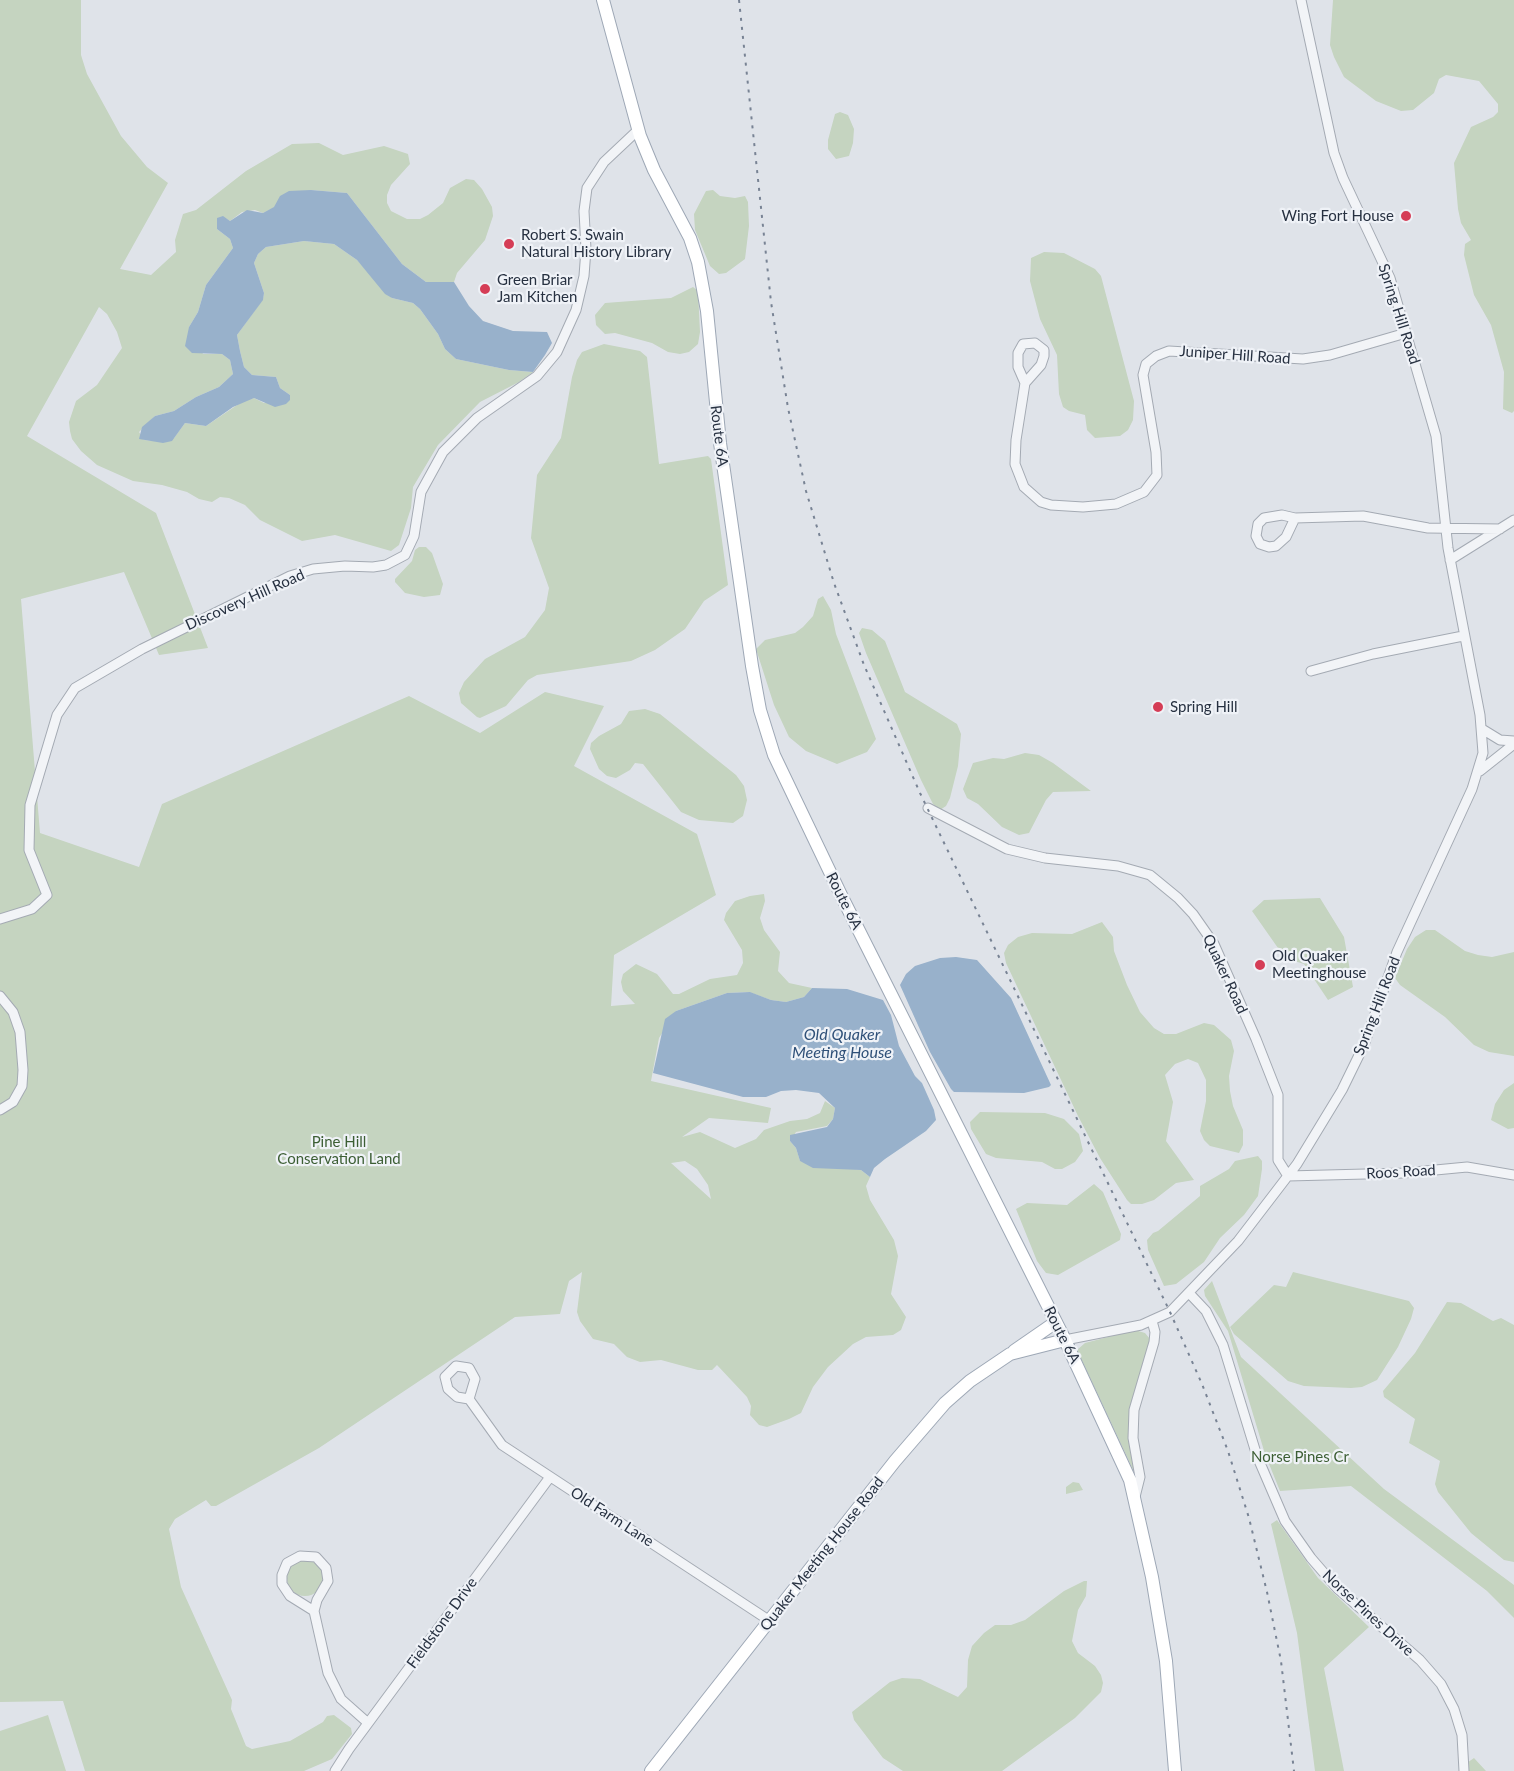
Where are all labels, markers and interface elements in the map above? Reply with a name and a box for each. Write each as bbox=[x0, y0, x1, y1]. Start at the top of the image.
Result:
place label: Wing Fort House bbox=[1281, 207, 1394, 225]
marker: Wing Fort House bbox=[1399, 209, 1413, 223]
place label: Robert S. Swain Natural History Library bbox=[521, 226, 672, 261]
marker: Robert S. Swain Natural History Library bbox=[502, 237, 516, 251]
street label: Spring Hill Road bbox=[1374, 261, 1424, 367]
place label: Green Briar Jam Kitchen bbox=[497, 271, 577, 306]
marker: Green Briar Jam Kitchen bbox=[478, 282, 492, 296]
street label: Juniper Hill Road bbox=[1179, 342, 1291, 368]
street label: Route 6A bbox=[706, 404, 732, 468]
street label: Discovery Hill Road bbox=[183, 566, 307, 634]
place label: Spring Hill bbox=[1170, 698, 1237, 716]
marker: Spring Hill bbox=[1151, 700, 1165, 714]
street label: Route 6A bbox=[822, 869, 866, 933]
street label: Quaker Road bbox=[1199, 931, 1251, 1017]
place label: Old Quaker Meetinghouse bbox=[1272, 947, 1367, 982]
street label: Spring Hill Road bbox=[1350, 954, 1404, 1058]
marker: Old Quaker Meetinghouse bbox=[1253, 958, 1267, 972]
water label: Old Quaker Meeting House bbox=[792, 1025, 892, 1063]
park label: Pine Hill Conservation Land bbox=[277, 1133, 401, 1168]
street label: Roos Road bbox=[1366, 1161, 1436, 1183]
street label: Route 6A bbox=[1040, 1303, 1084, 1367]
park label: Norse Pines Cr bbox=[1251, 1448, 1349, 1466]
street label: Quaker Meeting House Road bbox=[756, 1473, 888, 1635]
street label: Old Farm Lane bbox=[567, 1483, 657, 1551]
street label: Norse Pines Drive bbox=[1319, 1566, 1417, 1660]
street label: Fieldstone Drive bbox=[403, 1574, 481, 1672]

